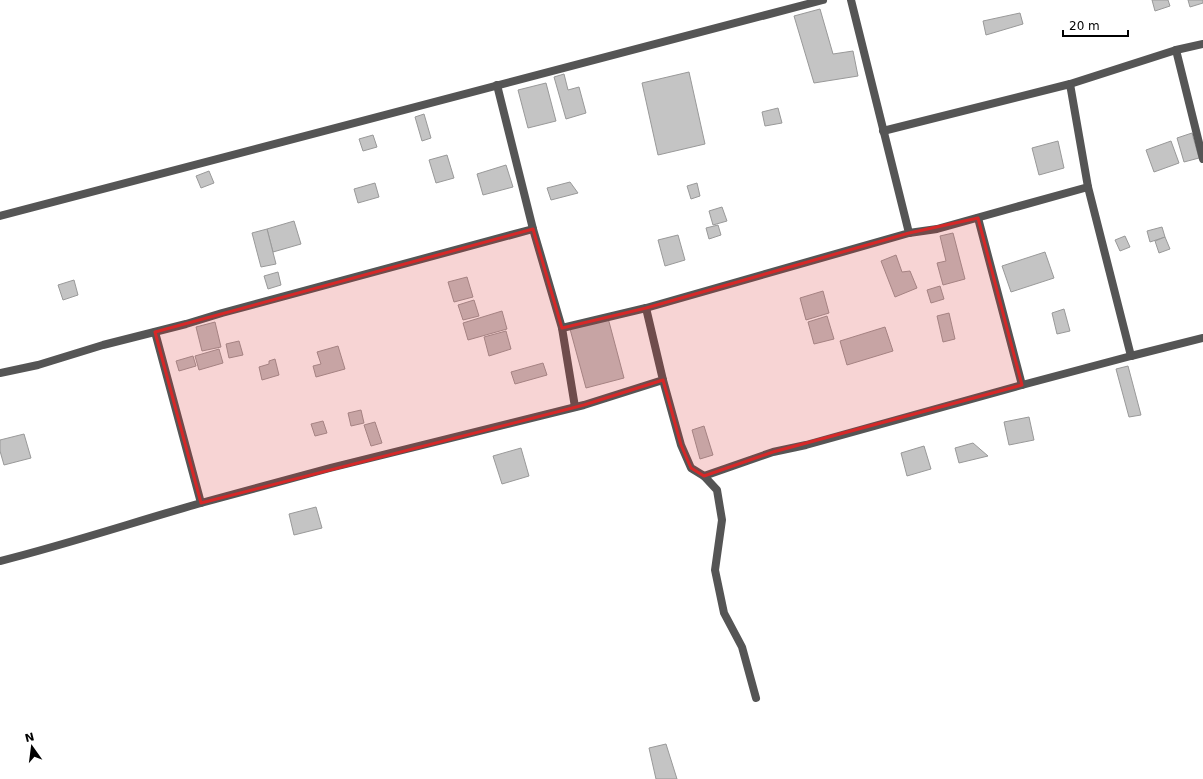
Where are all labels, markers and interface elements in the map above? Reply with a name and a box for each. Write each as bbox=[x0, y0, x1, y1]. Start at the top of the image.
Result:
scale bar bbox=[1063, 12, 1128, 38]
text: 20 m bbox=[1069, 19, 1100, 33]
north arrow bbox=[12, 727, 52, 767]
text: N bbox=[24, 730, 36, 745]

